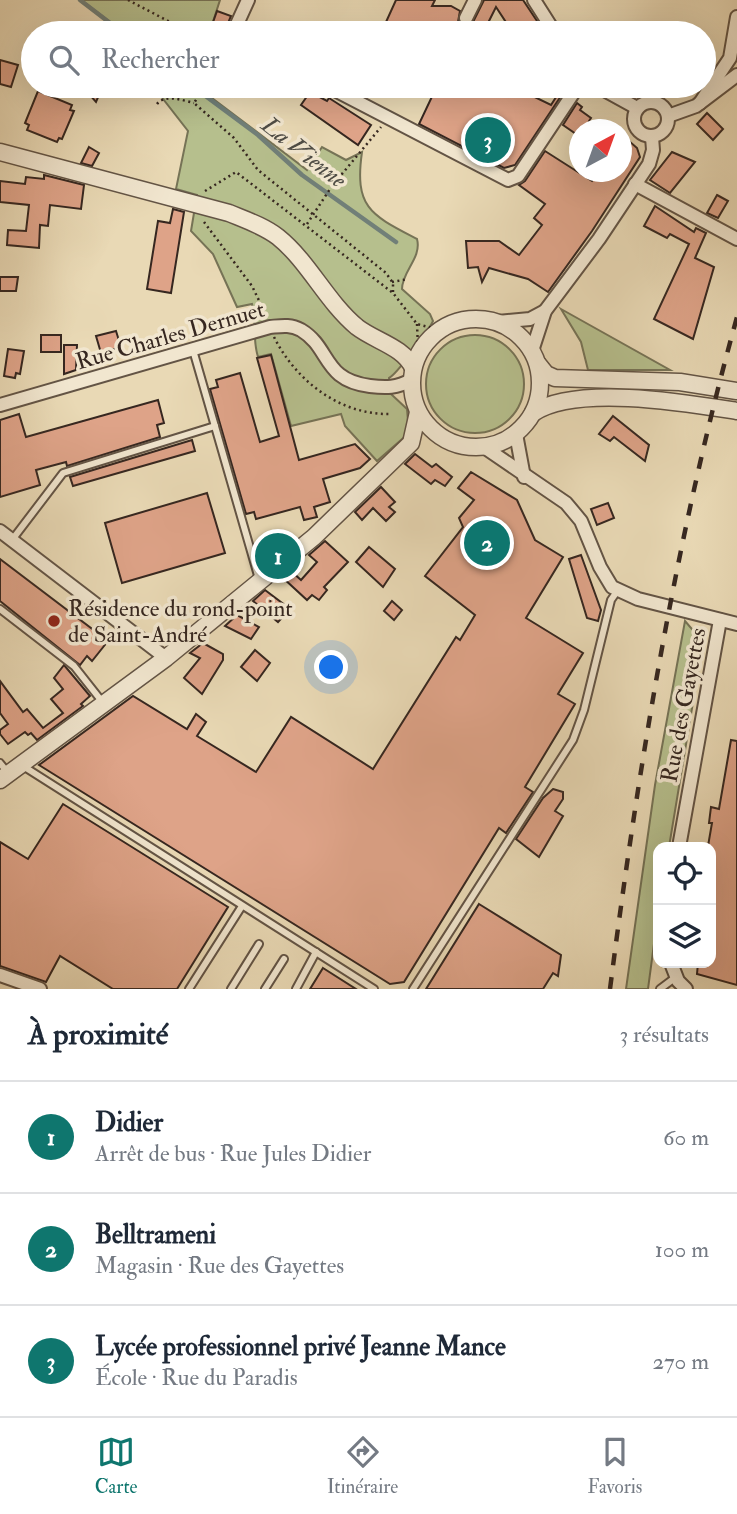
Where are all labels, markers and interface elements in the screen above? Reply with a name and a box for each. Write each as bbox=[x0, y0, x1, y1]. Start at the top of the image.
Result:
search box bbox=[21, 21, 716, 98]
icon: search bbox=[45, 41, 83, 79]
text: Rechercher bbox=[101, 44, 220, 76]
water label: La Vienne bbox=[254, 109, 353, 196]
pin: 3 bbox=[465, 114, 511, 166]
north arrow bbox=[569, 119, 632, 182]
street label: Rue Charles Dernuet bbox=[72, 295, 268, 376]
pin: 2 bbox=[464, 517, 510, 569]
pin: 1 bbox=[255, 530, 301, 582]
place label: Résidence du rond-point de Saint-André bbox=[68, 594, 293, 649]
marker: Résidence du rond-point de Saint-André bbox=[46, 613, 62, 629]
street label: Rue des Gayettes bbox=[654, 625, 713, 785]
your location bbox=[314, 650, 348, 684]
map controls bbox=[653, 842, 716, 968]
button: locate bbox=[653, 842, 716, 905]
button: layers bbox=[653, 905, 716, 968]
text: À proximité bbox=[28, 1016, 168, 1053]
text: 3 résultats bbox=[619, 1020, 709, 1049]
text: Didier bbox=[95, 1107, 163, 1139]
text: 1 bbox=[47, 1123, 55, 1152]
text: 60 m bbox=[663, 1123, 709, 1152]
text: Arrêt de bus · Rue Jules Didier bbox=[95, 1139, 371, 1168]
text: Belltrameni bbox=[95, 1219, 216, 1251]
text: 2 bbox=[45, 1235, 57, 1264]
text: 100 m bbox=[655, 1235, 709, 1264]
text: Magasin · Rue des Gayettes bbox=[95, 1251, 344, 1280]
text: Lycée professionnel privé Jeanne Mance bbox=[95, 1331, 506, 1363]
text: 3 bbox=[47, 1347, 55, 1376]
text: 270 m bbox=[652, 1347, 709, 1376]
text: École · Rue du Paradis bbox=[95, 1363, 298, 1392]
tab: Carte bbox=[95, 1433, 138, 1499]
tab: Itinéraire bbox=[327, 1433, 398, 1499]
tab: Favoris bbox=[588, 1433, 642, 1499]

